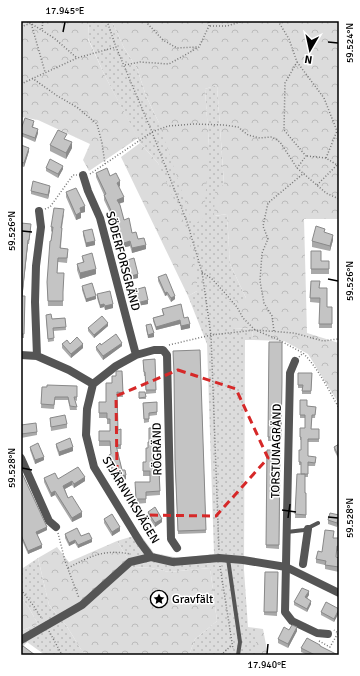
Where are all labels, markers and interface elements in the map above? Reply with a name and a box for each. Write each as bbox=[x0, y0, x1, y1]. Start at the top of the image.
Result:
text: 17.945°E bbox=[46, 5, 85, 17]
text: 59.524°N bbox=[344, 23, 356, 63]
north arrow bbox=[290, 30, 330, 70]
text: N bbox=[304, 52, 313, 66]
street label: SÖDERFORSGRÄND bbox=[102, 210, 143, 313]
text: 59.526°N bbox=[6, 211, 18, 251]
text: 59.526°N bbox=[344, 261, 356, 301]
street label: TORSTUNAGRÄND bbox=[268, 403, 285, 498]
street label: RÖGRÄND bbox=[150, 422, 165, 476]
text: 59.528°N bbox=[6, 448, 18, 488]
street label: STJÄRNVIKSVÄGEN bbox=[99, 454, 163, 547]
text: 59.528°N bbox=[344, 498, 356, 538]
place icon: Gravfält bbox=[149, 589, 169, 609]
place label: Gravfält bbox=[172, 592, 213, 607]
text: 17.940°E bbox=[248, 659, 287, 671]

